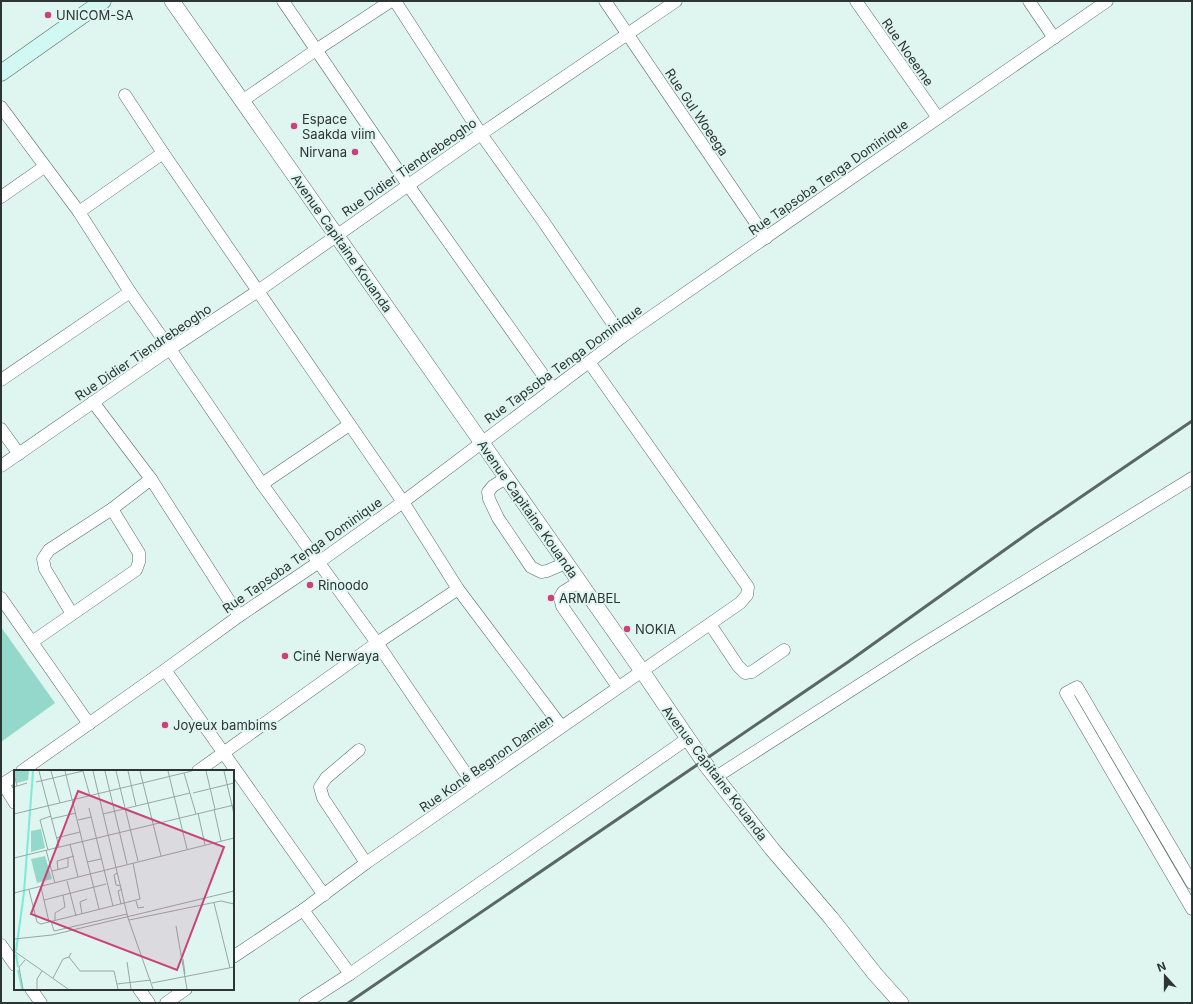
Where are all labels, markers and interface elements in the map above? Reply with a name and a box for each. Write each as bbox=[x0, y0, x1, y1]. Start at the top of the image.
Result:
place label: UNICOM-SA bbox=[56, 7, 133, 23]
marker: UNICOM-SA bbox=[43, 10, 53, 20]
street label: Rue Noeeme bbox=[879, 15, 937, 89]
street label: Rue Gul Woeega bbox=[662, 65, 732, 159]
place label: Espace Saakda viim bbox=[302, 111, 376, 142]
street label: Rue Didier Tiendrebeogho bbox=[339, 114, 480, 220]
street label: Rue Tapsoba Tenga Dominique bbox=[745, 116, 911, 238]
marker: Espace Saakda viim bbox=[289, 121, 299, 131]
place label: Nirvana bbox=[299, 144, 347, 160]
marker: Nirvana bbox=[350, 147, 360, 157]
street label: Avenue Capitaine Kouanda bbox=[288, 171, 396, 315]
street label: Rue Didier Tiendrebeogho bbox=[72, 300, 214, 404]
street label: Rue Tapsoba Tenga Dominique bbox=[481, 301, 645, 427]
street label: Avenue Capitaine Kouanda bbox=[474, 437, 582, 581]
street label: Rue Tapsoba Tenga Dominique bbox=[219, 494, 385, 616]
place label: Rinoodo bbox=[318, 577, 369, 593]
marker: Rinoodo bbox=[305, 580, 315, 590]
place label: ARMABEL bbox=[559, 590, 621, 606]
marker: ARMABEL bbox=[546, 593, 556, 603]
place label: NOKIA bbox=[635, 621, 676, 637]
marker: NOKIA bbox=[622, 624, 632, 634]
place label: Ciné Nerwaya bbox=[293, 648, 379, 664]
marker: Ciné Nerwaya bbox=[280, 651, 290, 661]
street label: Avenue Capitaine Kouanda bbox=[659, 702, 771, 844]
street label: Rue Koné Begnon Damien bbox=[416, 711, 556, 815]
place label: Joyeux bambims bbox=[173, 717, 277, 733]
marker: Joyeux bambims bbox=[160, 720, 170, 730]
inset map bbox=[14, 770, 234, 990]
north arrow bbox=[1145, 956, 1185, 996]
text: N bbox=[1155, 959, 1168, 975]

